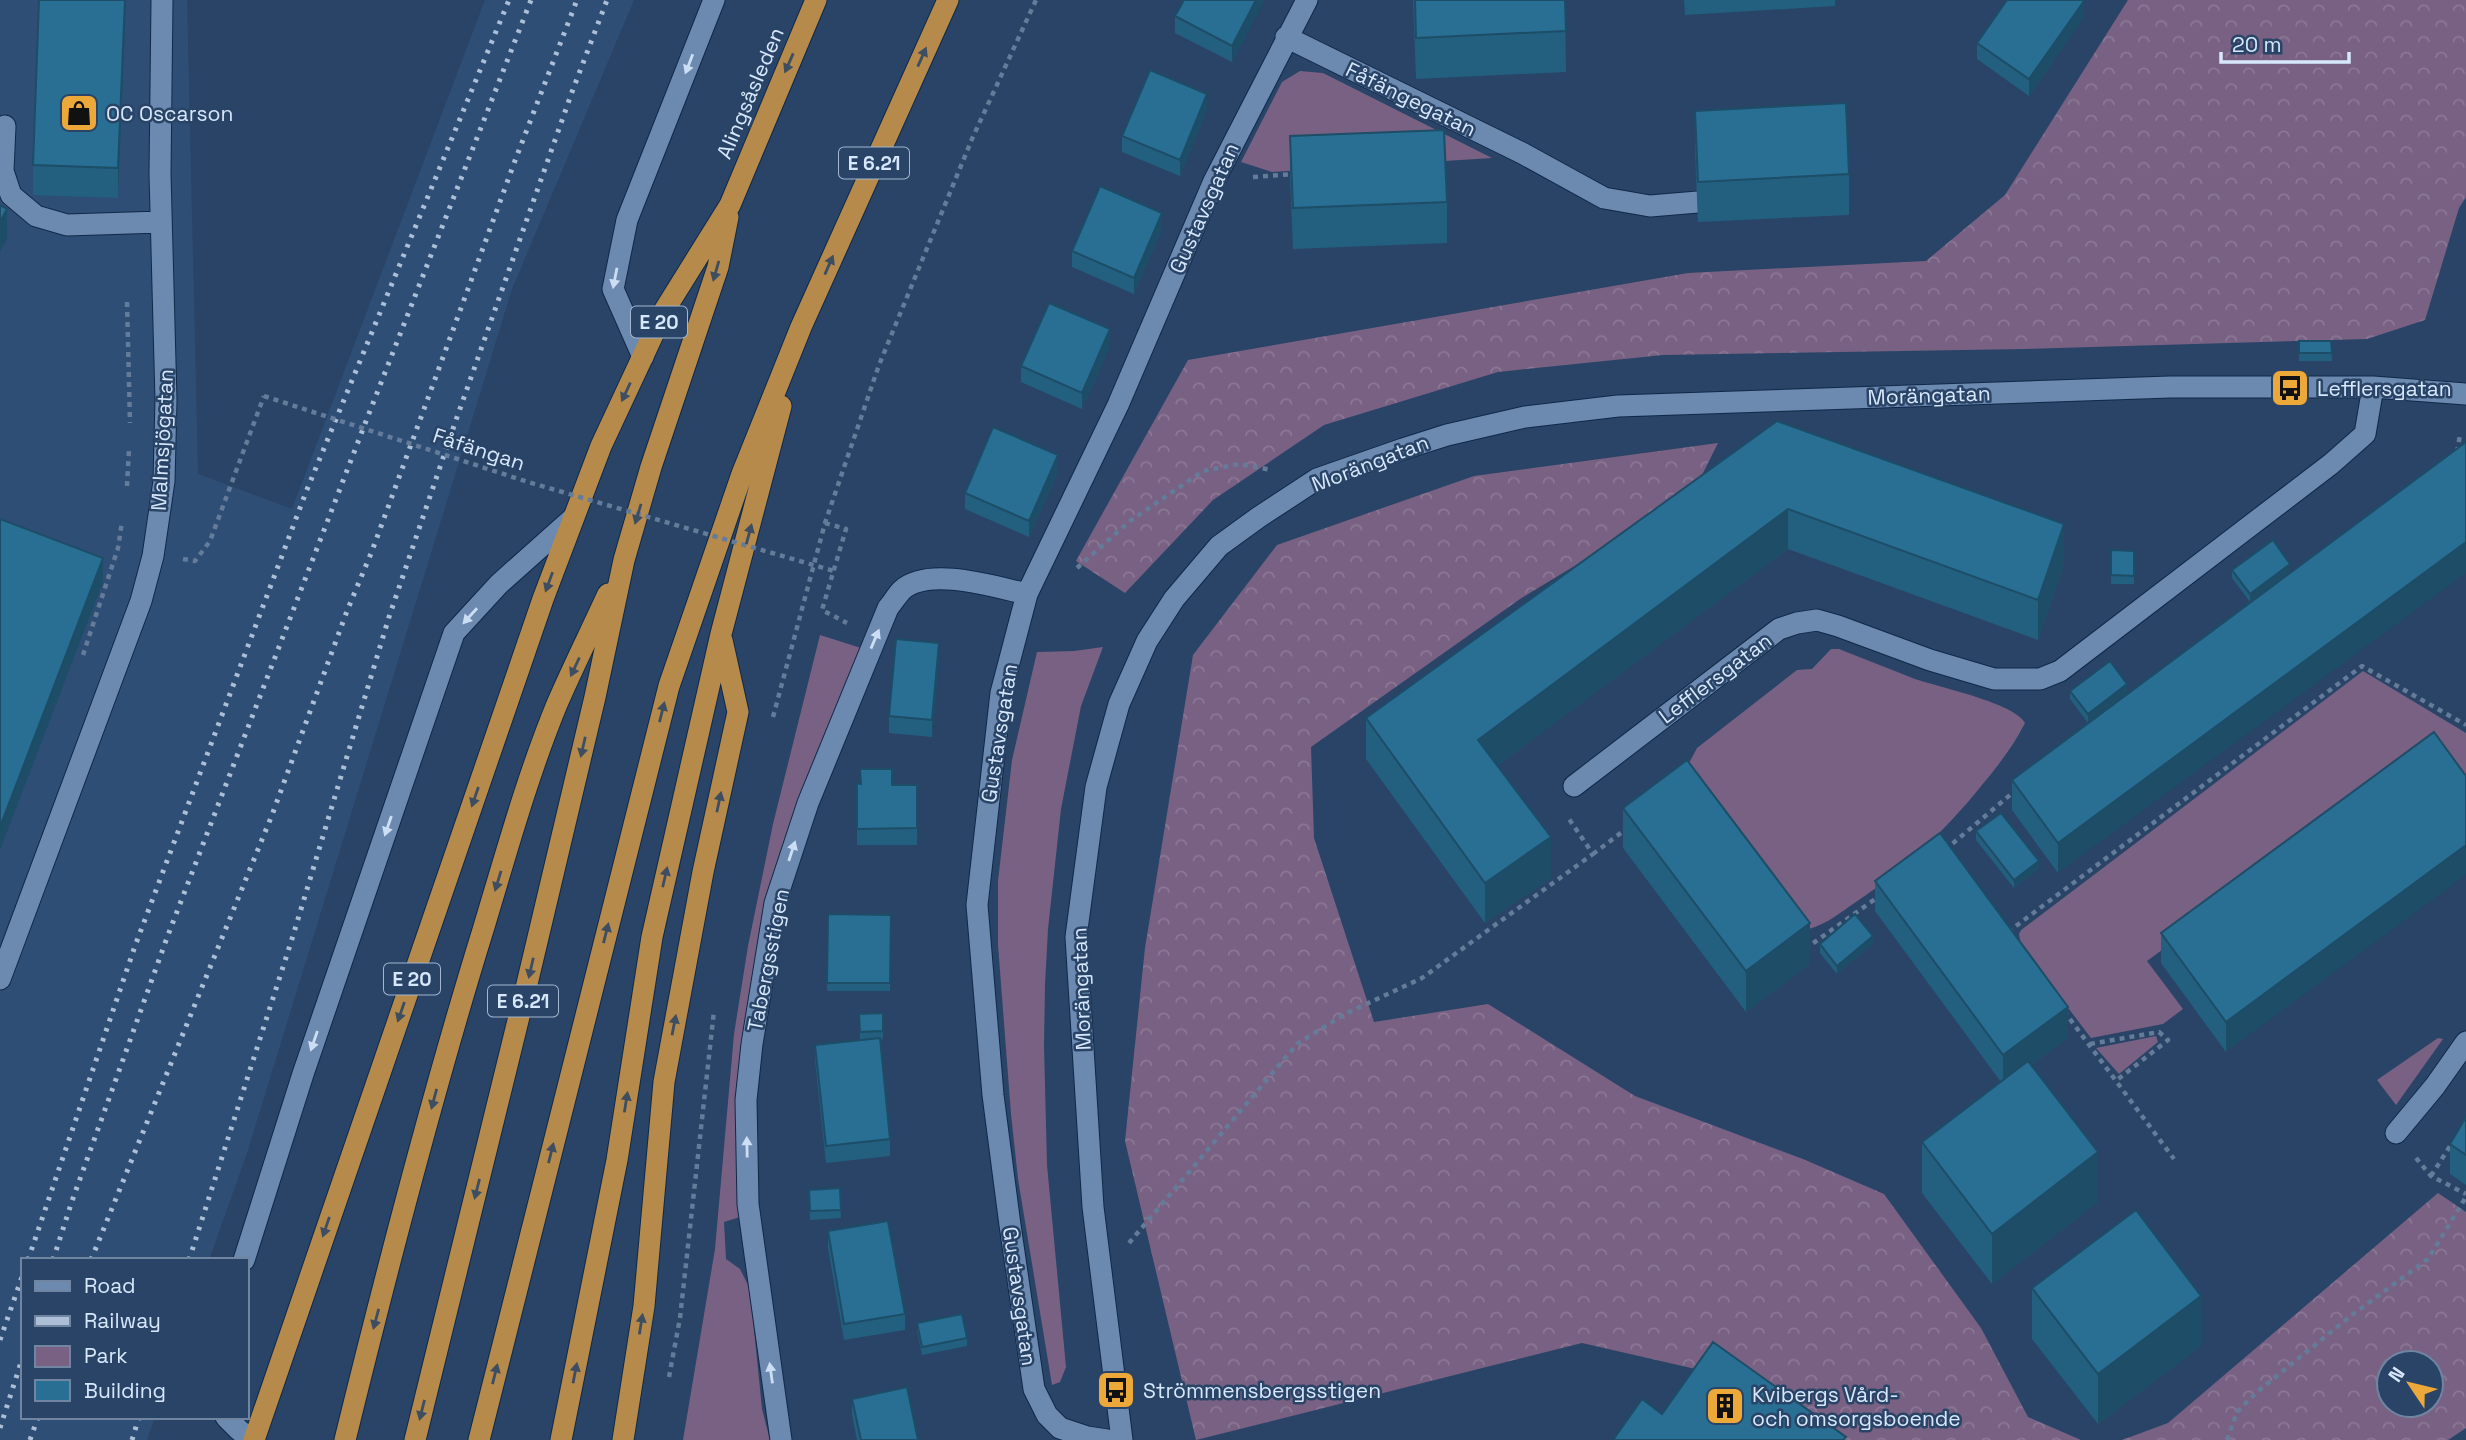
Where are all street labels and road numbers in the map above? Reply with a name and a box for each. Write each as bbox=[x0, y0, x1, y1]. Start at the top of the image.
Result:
street label: Alingsåsleden bbox=[710, 23, 790, 163]
street label: Fåfängegatan bbox=[1341, 56, 1481, 142]
street label: Gustavsgatan bbox=[1163, 138, 1245, 278]
road number: E 6.21 bbox=[839, 148, 909, 178]
road number: E 20 bbox=[631, 306, 687, 338]
street label: Malmsjögatan bbox=[145, 368, 179, 512]
street label: Morängatan bbox=[1867, 379, 1991, 411]
street label: Fåfängan bbox=[430, 421, 528, 477]
street label: Morängatan bbox=[1308, 428, 1432, 498]
street label: Lefflersgatan bbox=[1653, 627, 1777, 729]
street label: Gustavsgatan bbox=[975, 662, 1023, 804]
street label: Tabergsstigen bbox=[741, 886, 795, 1034]
street label: Morängatan bbox=[1065, 927, 1097, 1051]
road number: E 20 bbox=[384, 964, 440, 995]
road number: E 6.21 bbox=[488, 986, 558, 1016]
street label: Gustavsgatan bbox=[997, 1225, 1043, 1367]

